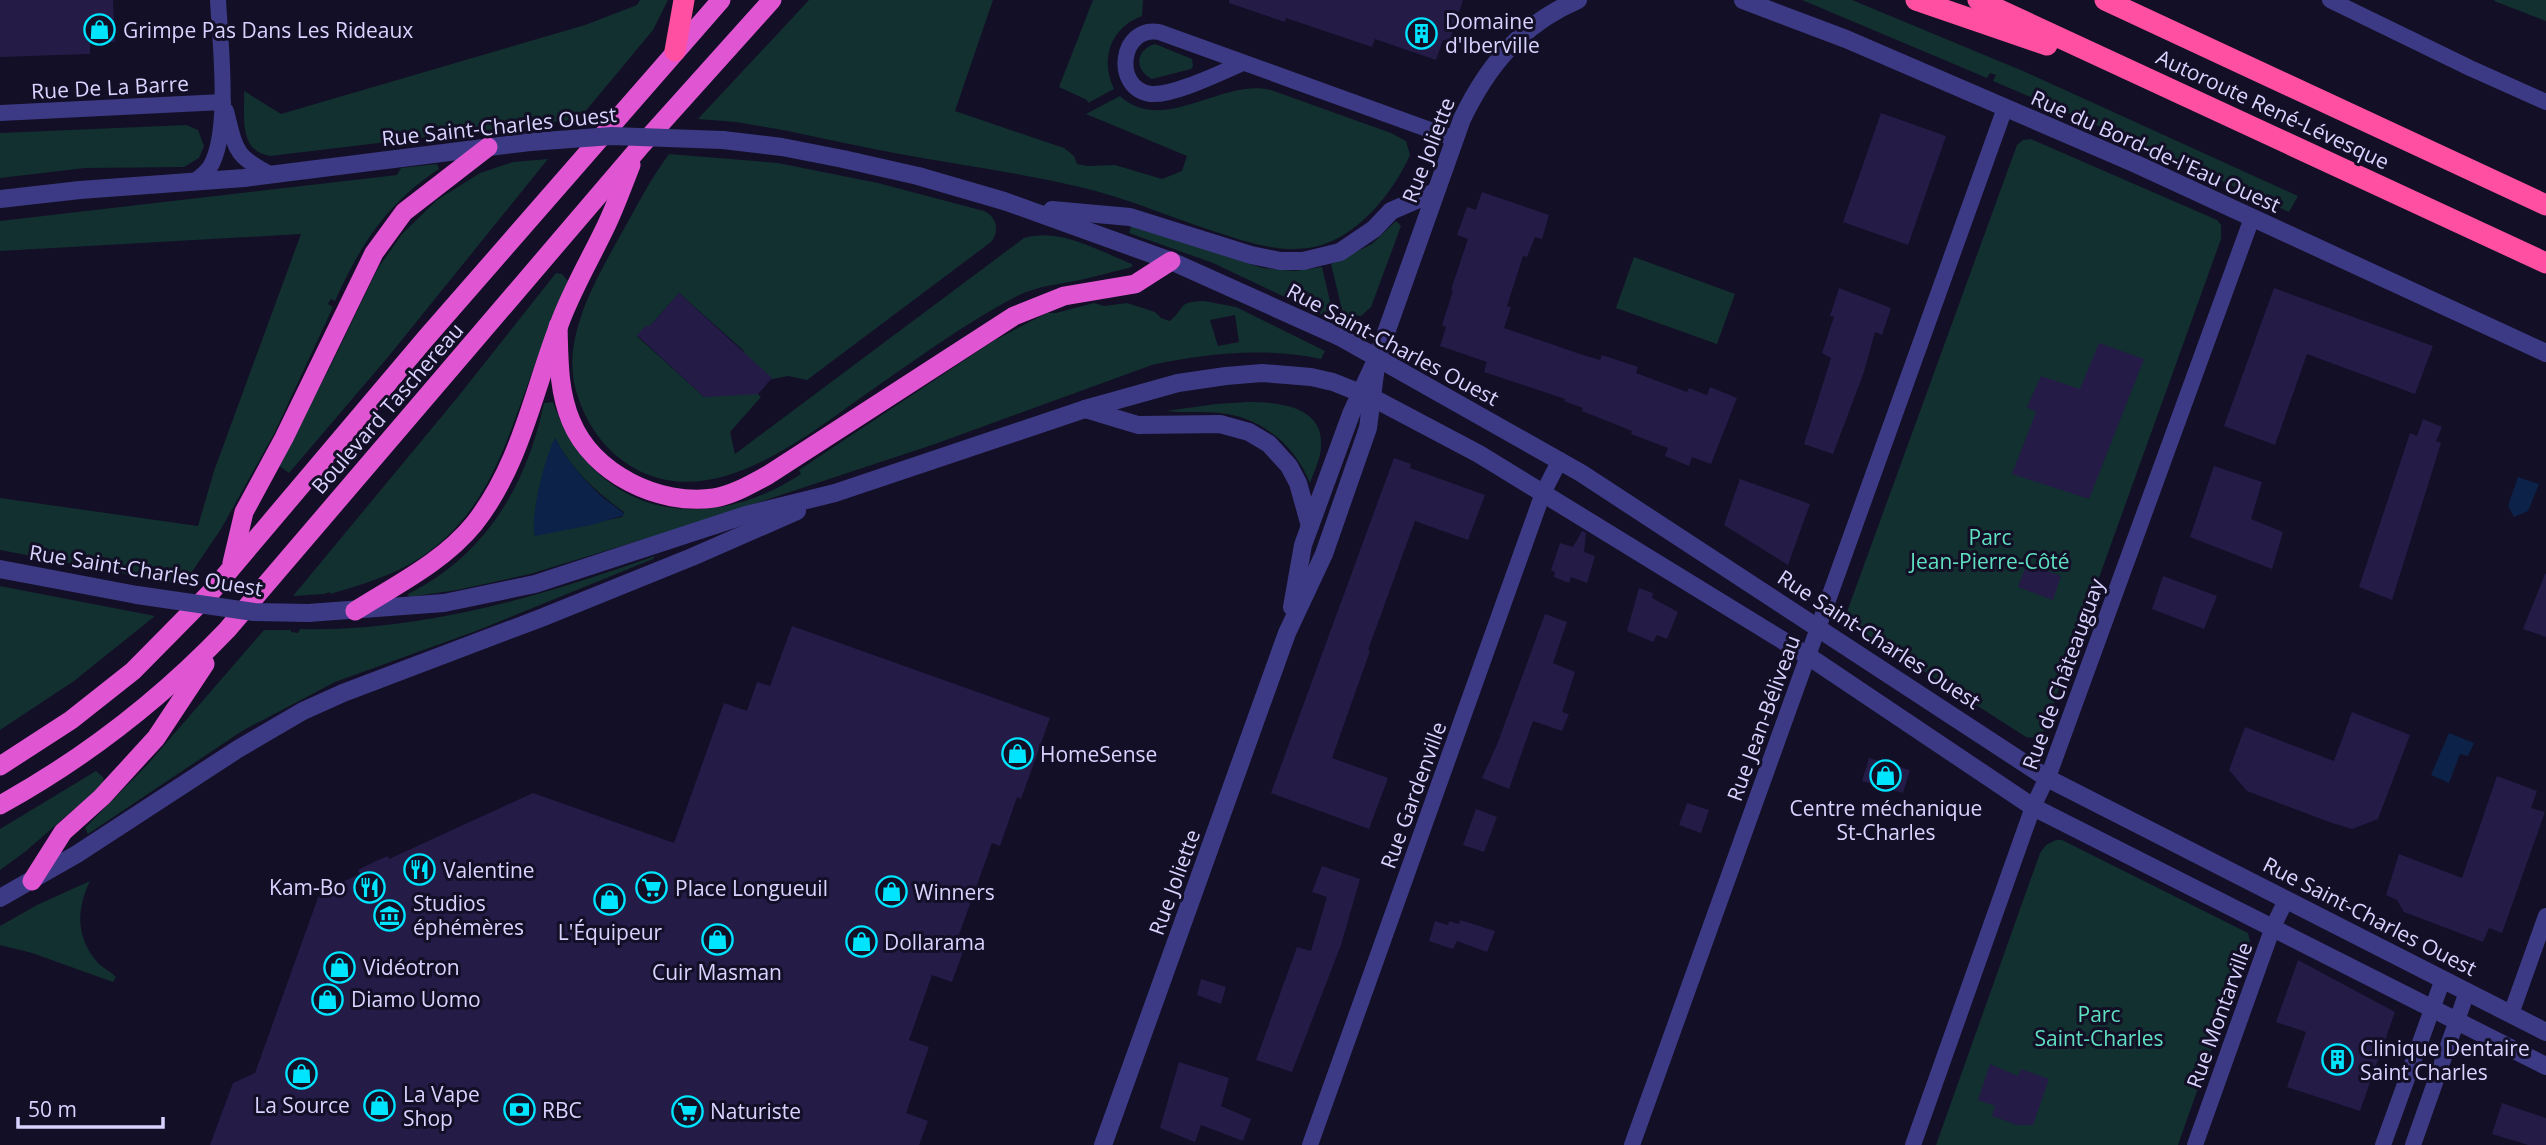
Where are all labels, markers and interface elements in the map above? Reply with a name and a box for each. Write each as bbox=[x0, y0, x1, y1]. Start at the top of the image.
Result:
place label: Domaine d'Iberville bbox=[1445, 7, 1540, 59]
shop icon: Grimpe Pas Dans Les Rideaux bbox=[83, 13, 117, 47]
place label: Grimpe Pas Dans Les Rideaux bbox=[123, 16, 413, 44]
building icon: Domaine d'Iberville bbox=[1405, 16, 1439, 50]
street label: Autoroute René-Lévesque bbox=[2152, 43, 2394, 175]
street label: Rue De La Barre bbox=[30, 69, 190, 105]
street label: Rue du Bord-de-l'Eau Ouest bbox=[2027, 83, 2285, 219]
street label: Rue Joliette bbox=[1395, 93, 1461, 207]
street label: Rue Saint-Charles Ouest bbox=[380, 100, 618, 152]
street label: Rue Saint-Charles Ouest bbox=[1282, 276, 1504, 412]
street label: Boulevard Taschereau bbox=[305, 317, 469, 499]
park label: Parc Jean-Pierre-Côté bbox=[1908, 523, 2070, 575]
street label: Rue Saint-Charles Ouest bbox=[27, 538, 265, 602]
street label: Rue Saint-Charles Ouest bbox=[1772, 563, 1986, 715]
street label: Rue de Châteauguay bbox=[2015, 574, 2111, 773]
street label: Rue Jean-Béliveau bbox=[1720, 631, 1806, 805]
street label: Rue Gardenville bbox=[1373, 718, 1453, 872]
shop icon: HomeSense bbox=[1000, 737, 1034, 771]
place label: HomeSense bbox=[1040, 740, 1157, 768]
shop icon: Centre méchanique St-Charles bbox=[1869, 759, 1903, 793]
place label: Centre méchanique St-Charles bbox=[1790, 794, 1982, 846]
street label: Rue Joliette bbox=[1142, 825, 1206, 939]
street label: Rue Saint-Charles Ouest bbox=[2258, 850, 2482, 982]
restaurant icon: Valentine bbox=[403, 853, 437, 887]
place label: Valentine bbox=[443, 856, 535, 884]
restaurant icon: Kam-Bo bbox=[352, 870, 386, 904]
supermarket icon: Place Longueuil bbox=[635, 871, 669, 905]
place label: Kam-Bo bbox=[269, 873, 346, 901]
place label: Place Longueuil bbox=[675, 874, 828, 902]
shop icon: Winners bbox=[874, 875, 908, 909]
place label: Winners bbox=[914, 878, 995, 906]
shop icon: L'Équipeur bbox=[593, 883, 627, 917]
place label: Studios éphémères bbox=[413, 889, 524, 941]
museum icon: Studios éphémères bbox=[373, 898, 407, 932]
place label: L'Équipeur bbox=[558, 918, 663, 946]
shop icon: Cuir Masman bbox=[700, 923, 734, 957]
shop icon: Dollarama bbox=[844, 925, 878, 959]
place label: Dollarama bbox=[884, 928, 986, 956]
street label: Rue Montarville bbox=[2180, 938, 2258, 1092]
shop icon: Vidéotron bbox=[323, 950, 357, 984]
place label: Vidéotron bbox=[363, 953, 460, 981]
place label: Cuir Masman bbox=[652, 958, 782, 986]
shop icon: Diamo Uomo bbox=[311, 982, 345, 1016]
place label: Diamo Uomo bbox=[351, 985, 481, 1013]
park label: Parc Saint-Charles bbox=[2034, 1000, 2164, 1052]
place label: Clinique Dentaire Saint Charles bbox=[2360, 1034, 2530, 1086]
building icon: Clinique Dentaire Saint Charles bbox=[2320, 1043, 2354, 1077]
shop icon: La Source bbox=[285, 1056, 319, 1090]
place label: La Vape Shop bbox=[403, 1080, 480, 1132]
scale bar bbox=[18, 1086, 163, 1130]
shop icon: La Vape Shop bbox=[363, 1089, 397, 1123]
place label: La Source bbox=[254, 1091, 350, 1119]
bank icon: RBC bbox=[502, 1093, 536, 1127]
supermarket icon: Naturiste bbox=[670, 1094, 704, 1128]
text: 50 m bbox=[28, 1095, 77, 1123]
place label: RBC bbox=[542, 1096, 582, 1124]
place label: Naturiste bbox=[710, 1097, 801, 1125]

